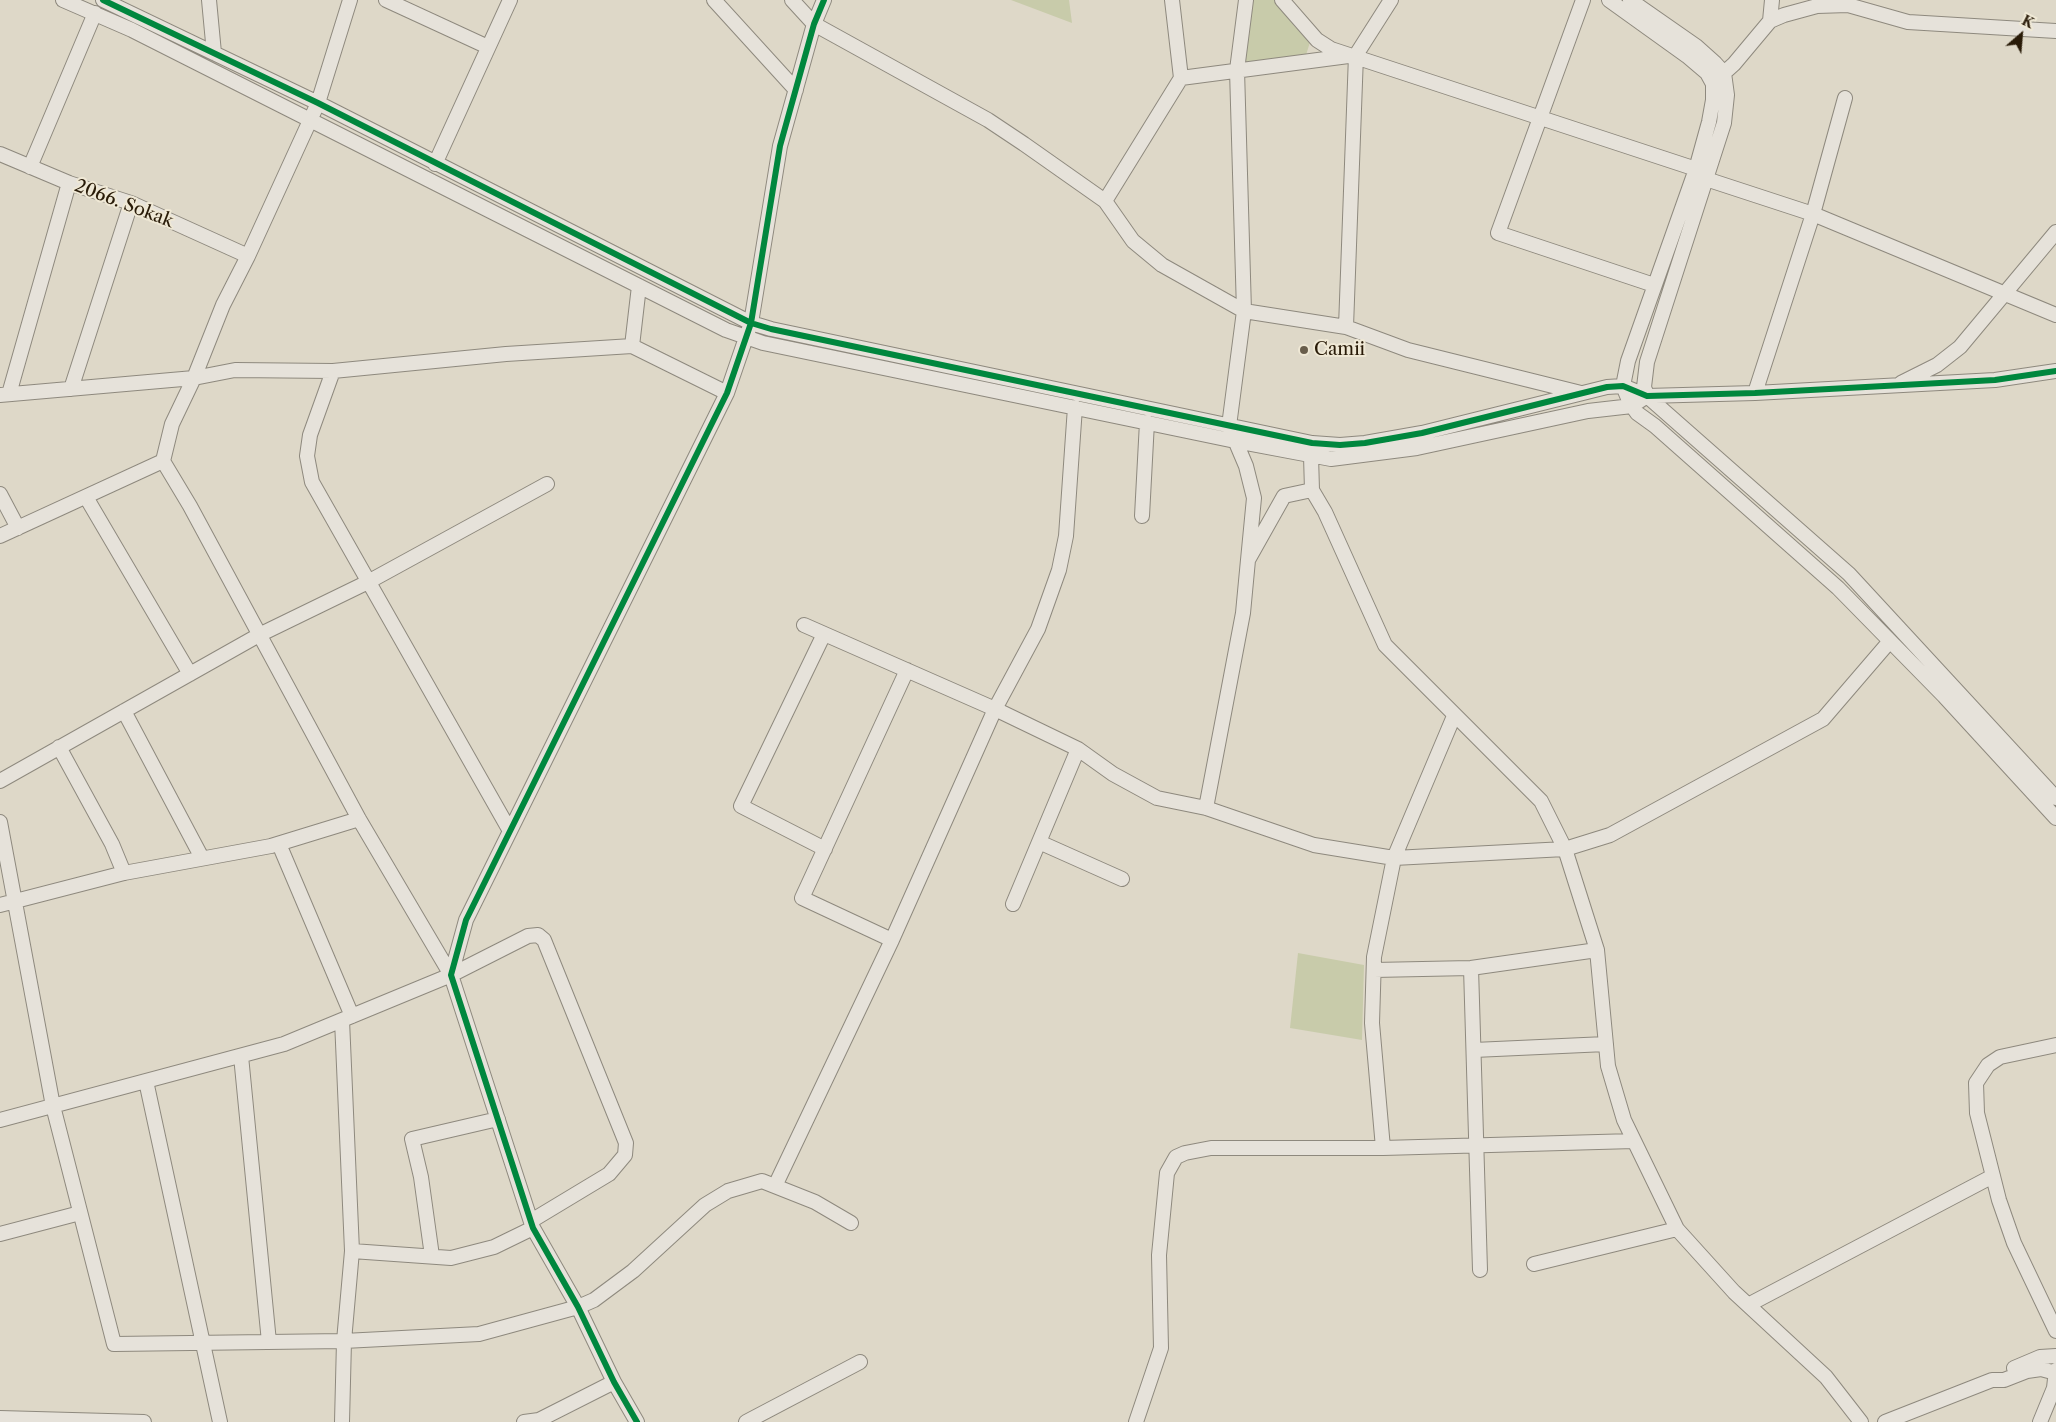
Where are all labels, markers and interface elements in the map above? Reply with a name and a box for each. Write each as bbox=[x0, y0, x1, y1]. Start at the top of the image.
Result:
north arrow bbox=[1996, 10, 2046, 60]
text: K bbox=[2019, 11, 2037, 32]
street label: 2066. Sokak bbox=[72, 175, 176, 233]
place label: Camii bbox=[1314, 339, 1365, 361]
marker: Camii bbox=[1298, 344, 1310, 356]

